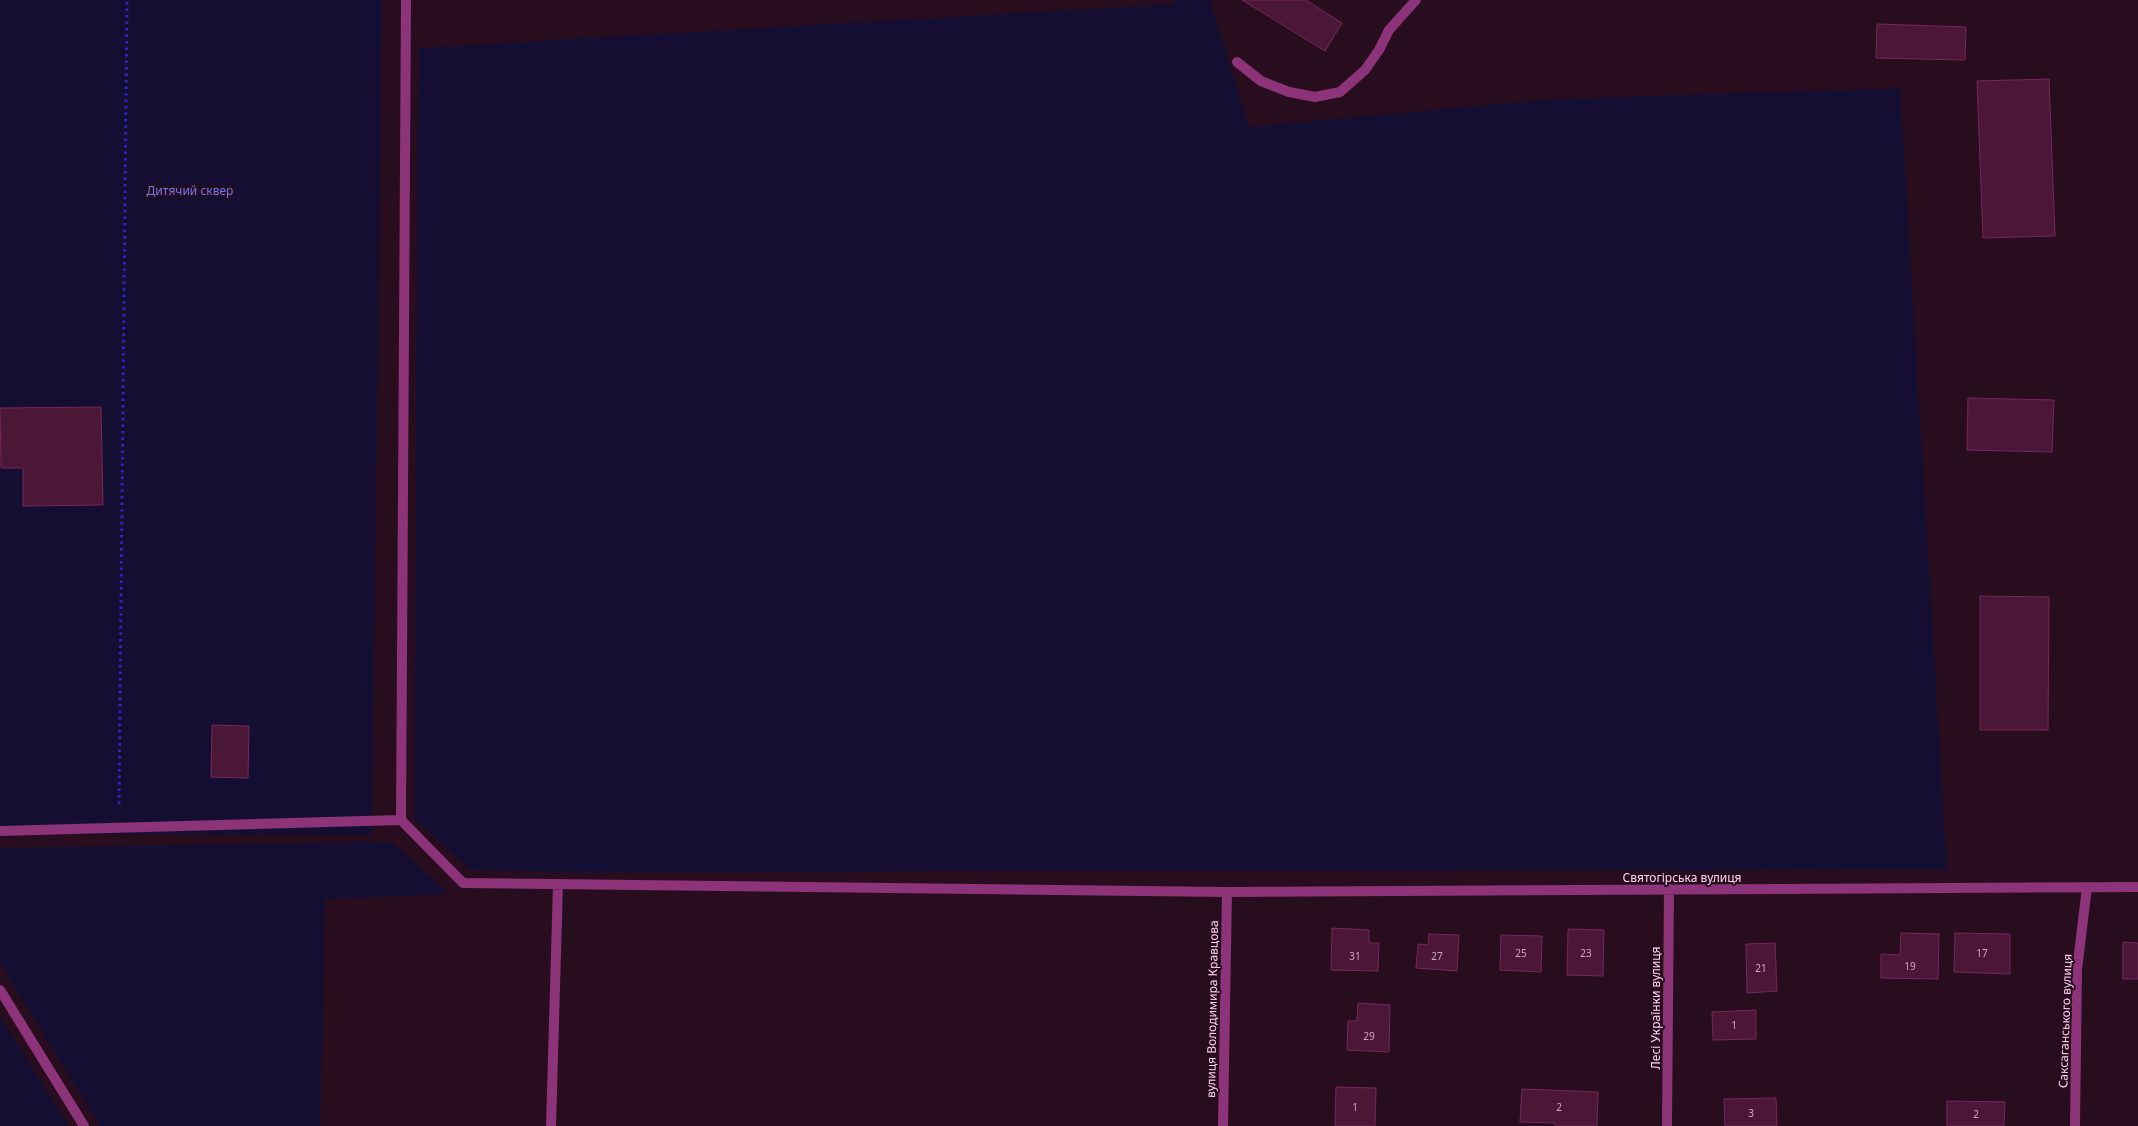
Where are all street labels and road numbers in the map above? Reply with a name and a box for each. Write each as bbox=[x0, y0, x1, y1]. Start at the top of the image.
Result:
street label: Святогірська вулиця bbox=[1623, 869, 1741, 886]
street label: вулиця Володимира Кравцова bbox=[1202, 920, 1222, 1098]
street label: Лесі Українки вулиця bbox=[1647, 946, 1664, 1070]
street label: Саксаганського вулиця bbox=[2054, 954, 2076, 1088]

